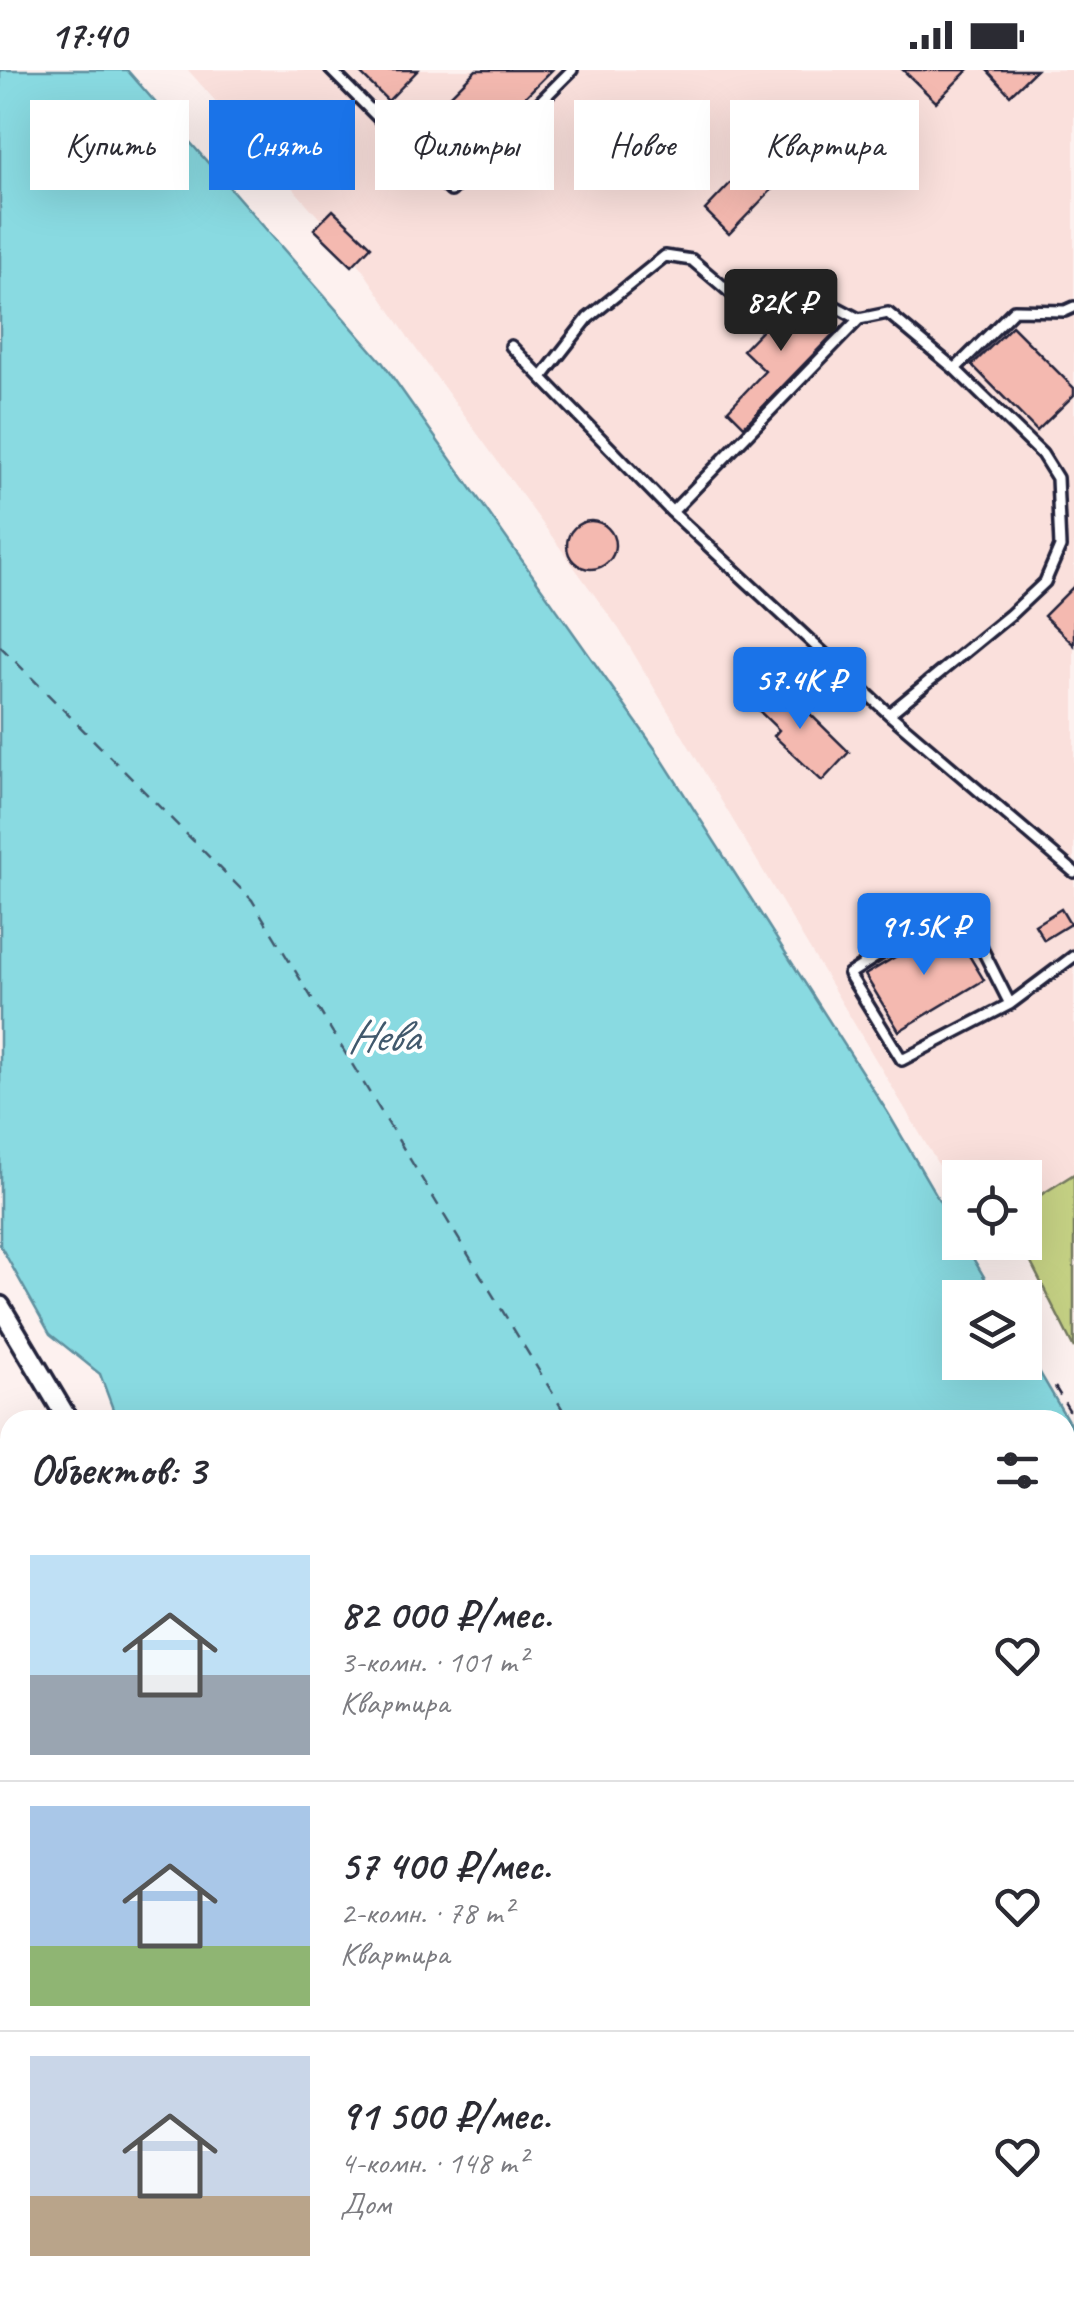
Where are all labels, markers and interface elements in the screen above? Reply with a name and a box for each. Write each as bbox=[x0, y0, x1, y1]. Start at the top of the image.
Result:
text: 17:40 bbox=[50, 12, 126, 59]
chip: Купить bbox=[30, 100, 189, 190]
chip: Снять bbox=[209, 100, 355, 190]
chip: Фильтры bbox=[375, 100, 554, 190]
chip: Новое bbox=[574, 100, 710, 190]
chip: Квартира bbox=[730, 100, 919, 190]
pin: 82K ₽ bbox=[711, 269, 851, 354]
text: 82K ₽ bbox=[746, 281, 816, 322]
pin: 57.4K ₽ bbox=[708, 647, 892, 732]
text: 57.4K ₽ bbox=[755, 659, 845, 700]
pin: 91.5K ₽ bbox=[832, 893, 1016, 978]
text: 91.5K ₽ bbox=[879, 905, 969, 946]
water label: Нева bbox=[347, 1008, 423, 1065]
map controls bbox=[942, 1160, 1042, 1380]
button: locate bbox=[942, 1160, 1042, 1260]
button: layers bbox=[942, 1280, 1042, 1380]
icon: filters bbox=[990, 1443, 1045, 1498]
text: Объектов: 3 bbox=[30, 1444, 206, 1497]
text: 82 000 ₽/мес. bbox=[340, 1588, 551, 1641]
icon: home bbox=[110, 1595, 230, 1715]
icon: heart bbox=[990, 1628, 1045, 1683]
text: 3-комн. · 101 m² bbox=[340, 1641, 527, 1682]
text: Квартира bbox=[340, 1682, 449, 1723]
text: 57 400 ₽/мес. bbox=[340, 1839, 551, 1892]
icon: home bbox=[110, 1846, 230, 1966]
icon: heart bbox=[990, 1879, 1045, 1934]
text: 2-комн. · 78 m² bbox=[340, 1892, 512, 1933]
text: Квартира bbox=[340, 1933, 449, 1974]
text: 91 500 ₽/мес. bbox=[340, 2089, 550, 2142]
icon: home bbox=[110, 2096, 230, 2216]
icon: heart bbox=[990, 2129, 1045, 2184]
text: 4-комн. · 148 m² bbox=[340, 2142, 527, 2183]
text: Дом bbox=[340, 2183, 391, 2224]

